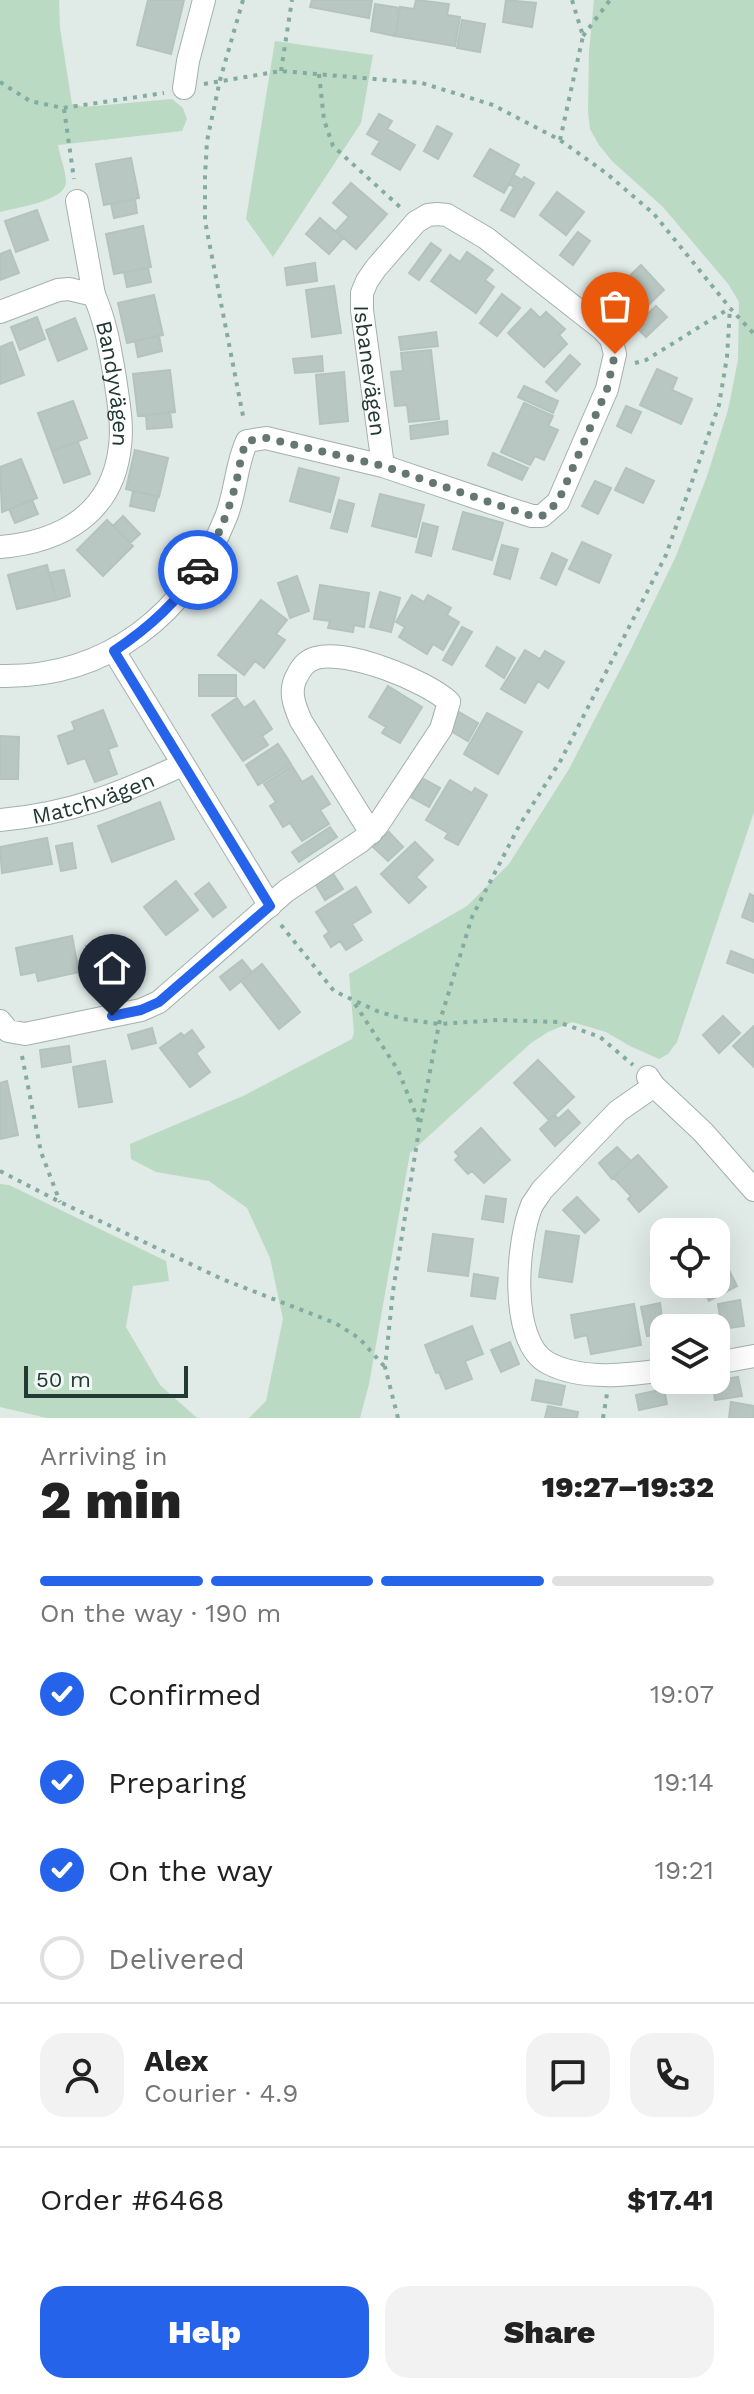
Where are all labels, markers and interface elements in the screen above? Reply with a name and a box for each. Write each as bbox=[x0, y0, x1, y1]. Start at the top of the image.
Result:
pin bbox=[581, 272, 649, 354]
icon: bag bbox=[593, 284, 637, 328]
street label: Isbanevägen bbox=[349, 305, 391, 438]
street label: Bandyvägen bbox=[91, 318, 133, 448]
courier bbox=[158, 530, 238, 610]
icon: car bbox=[176, 548, 220, 592]
street label: Matchvägen bbox=[30, 767, 158, 829]
pin bbox=[78, 934, 146, 1016]
icon: home bbox=[90, 946, 134, 990]
map controls bbox=[650, 1218, 730, 1394]
button: locate bbox=[650, 1218, 730, 1298]
button: layers bbox=[650, 1314, 730, 1394]
scale bar bbox=[24, 1362, 188, 1398]
text: 50 m bbox=[36, 1367, 91, 1392]
text: Arriving in bbox=[40, 1441, 168, 1471]
text: 19:27–19:32 bbox=[542, 1469, 714, 1504]
text: 2 min bbox=[40, 1470, 182, 1531]
text: On the way · 190 m bbox=[40, 1598, 281, 1628]
icon: check bbox=[40, 1672, 84, 1716]
text: Confirmed bbox=[108, 1677, 262, 1712]
text: 19:07 bbox=[650, 1679, 714, 1709]
icon: check bbox=[40, 1760, 84, 1804]
text: Preparing bbox=[108, 1765, 246, 1800]
text: 19:14 bbox=[654, 1767, 714, 1797]
icon: check bbox=[40, 1848, 84, 1892]
text: On the way bbox=[108, 1853, 273, 1888]
text: 19:21 bbox=[655, 1855, 714, 1885]
text: Delivered bbox=[108, 1941, 245, 1976]
button: person bbox=[40, 2033, 124, 2117]
button: chat bbox=[526, 2033, 610, 2117]
button: phone bbox=[630, 2033, 714, 2117]
text: Alex bbox=[144, 2043, 208, 2078]
text: Courier · 4.9 bbox=[144, 2078, 298, 2108]
text: Order #6468 bbox=[40, 2182, 224, 2217]
text: $17.41 bbox=[627, 2182, 714, 2217]
button: Help bbox=[40, 2286, 369, 2378]
button: Share bbox=[385, 2286, 714, 2378]

